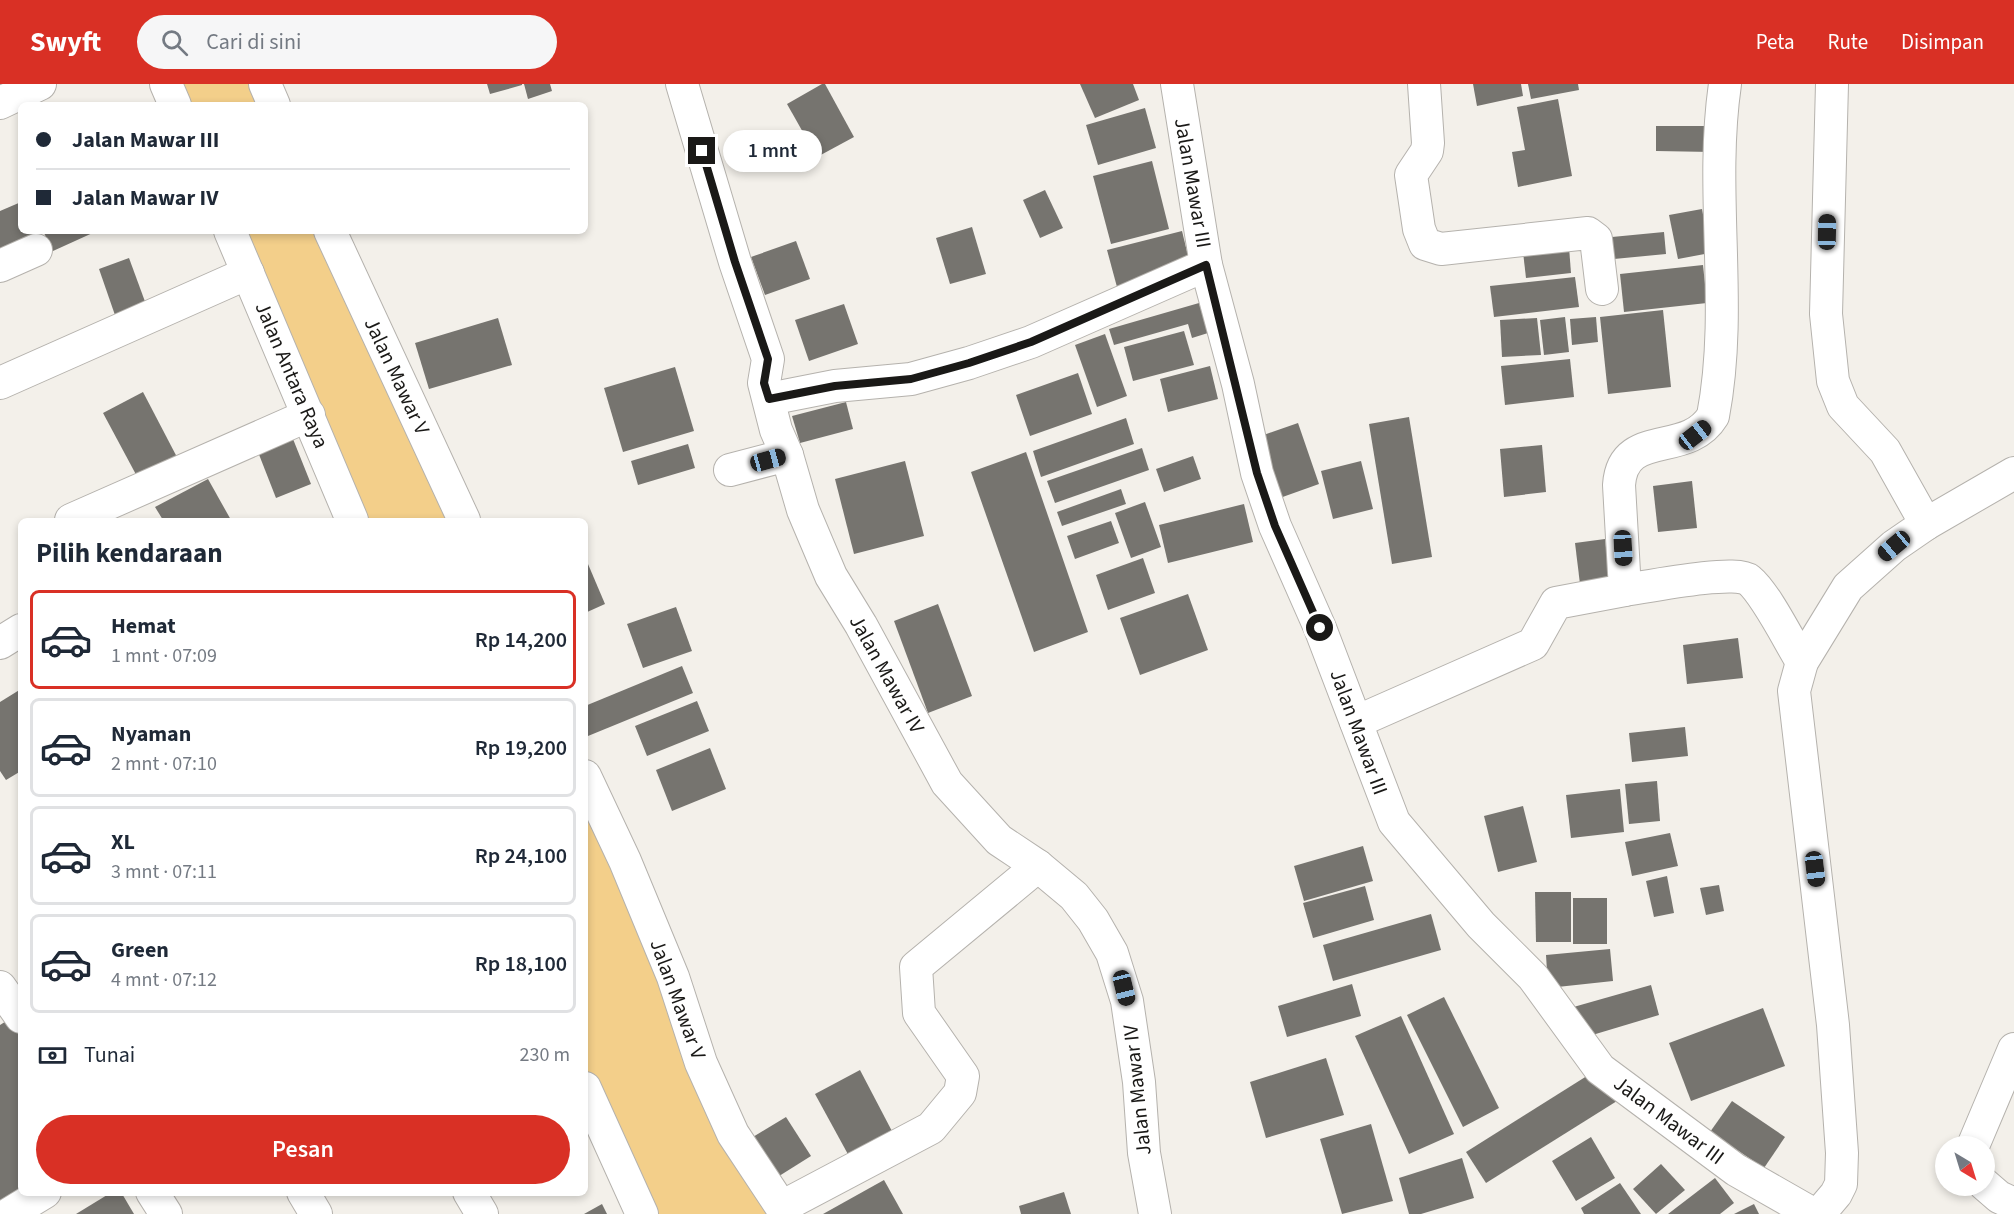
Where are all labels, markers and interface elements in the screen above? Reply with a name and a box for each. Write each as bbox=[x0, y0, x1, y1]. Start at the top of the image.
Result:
search box bbox=[137, 15, 557, 69]
text: Swyft bbox=[30, 22, 101, 62]
icon: search bbox=[158, 26, 191, 59]
text: Cari di sini bbox=[206, 26, 301, 58]
text: Peta bbox=[1756, 27, 1794, 57]
text: Rute bbox=[1827, 27, 1868, 57]
text: Disimpan bbox=[1901, 27, 1984, 57]
street label: Jalan Mawar III bbox=[1167, 116, 1219, 250]
text: Jalan Mawar III bbox=[72, 124, 220, 156]
callout: 1 mnt bbox=[723, 130, 822, 172]
route end bbox=[688, 137, 715, 164]
text: 1 mnt bbox=[748, 137, 797, 165]
text: Jalan Mawar IV bbox=[72, 182, 218, 214]
car bbox=[1818, 214, 1836, 250]
street label: Jalan Antara Raya bbox=[248, 297, 336, 453]
street label: Jalan Mawar V bbox=[357, 313, 437, 440]
car bbox=[1675, 417, 1715, 453]
car bbox=[748, 447, 788, 473]
car bbox=[1874, 528, 1914, 564]
car bbox=[1613, 530, 1633, 566]
text: Pilih kendaraan bbox=[36, 534, 223, 573]
street label: Jalan Mawar IV bbox=[842, 609, 932, 739]
text: Hemat bbox=[111, 610, 176, 642]
icon: car bbox=[39, 613, 93, 667]
route start bbox=[1306, 614, 1333, 641]
text: Rp 14,200 bbox=[475, 624, 567, 656]
text: 1 mnt · 07:09 bbox=[111, 642, 217, 670]
street label: Jalan Mawar III bbox=[1322, 665, 1396, 799]
text: Nyaman bbox=[111, 718, 191, 750]
icon: car bbox=[39, 721, 93, 775]
text: Rp 19,200 bbox=[475, 732, 567, 764]
text: 2 mnt · 07:10 bbox=[111, 750, 217, 778]
text: XL bbox=[111, 826, 135, 858]
icon: car bbox=[39, 829, 93, 883]
text: Rp 24,100 bbox=[475, 840, 567, 872]
car bbox=[1804, 850, 1826, 888]
text: 3 mnt · 07:11 bbox=[111, 858, 217, 886]
text: Green bbox=[111, 934, 169, 966]
street label: Jalan Mawar V bbox=[642, 935, 714, 1063]
icon: car bbox=[39, 937, 93, 991]
text: Rp 18,100 bbox=[475, 948, 567, 980]
text: 4 mnt · 07:12 bbox=[111, 966, 217, 994]
car bbox=[1111, 968, 1137, 1008]
street label: Jalan Mawar IV bbox=[1115, 1023, 1159, 1157]
icon: cash bbox=[36, 1039, 69, 1072]
text: Tunai bbox=[84, 1039, 135, 1071]
text: 230 m bbox=[520, 1041, 570, 1069]
street label: Jalan Mawar III bbox=[1607, 1068, 1731, 1172]
button: Pesan bbox=[36, 1115, 570, 1184]
north arrow bbox=[1935, 1136, 1995, 1196]
map controls bbox=[1935, 1136, 1995, 1196]

